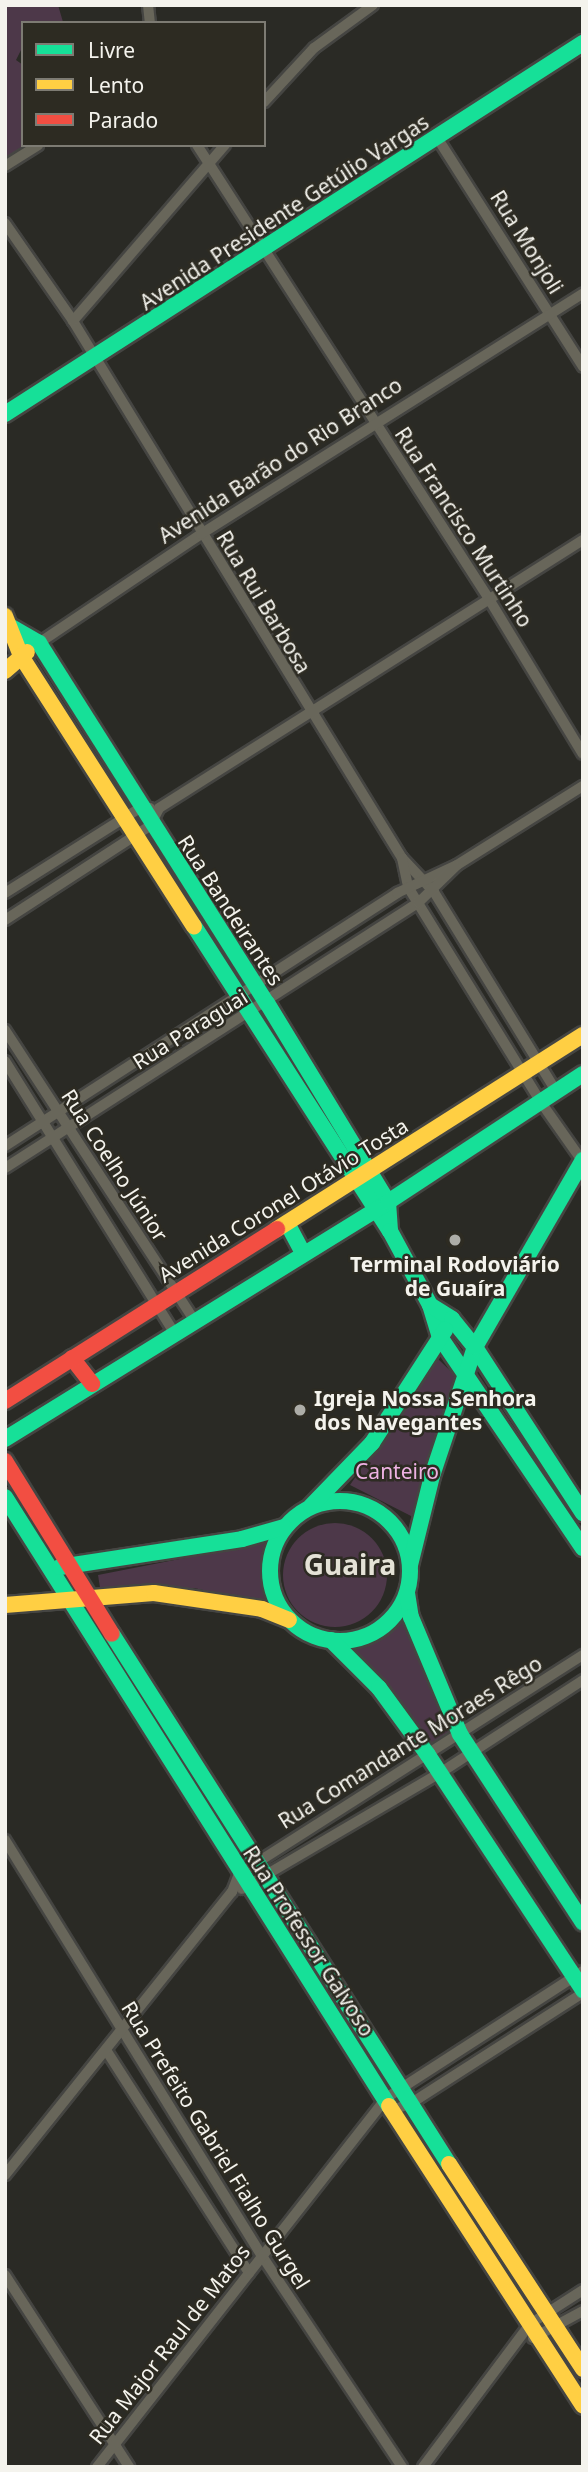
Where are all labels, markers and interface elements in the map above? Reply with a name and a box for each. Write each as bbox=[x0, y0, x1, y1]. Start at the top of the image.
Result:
legend bbox=[21, 21, 266, 147]
text: Livre bbox=[88, 36, 135, 64]
text: Lento bbox=[88, 71, 144, 99]
text: Parado bbox=[88, 106, 158, 134]
street label: Avenida Presidente Getúlio Vargas bbox=[135, 109, 433, 315]
street label: Rua Monjoli bbox=[485, 186, 569, 298]
street label: Avenida Barão do Rio Branco bbox=[154, 372, 406, 548]
street label: Rua Francisco Murtinho bbox=[390, 422, 538, 632]
street label: Rua Rui Barbosa bbox=[212, 526, 316, 678]
street label: Rua Bandeirantes bbox=[173, 830, 289, 990]
street label: Rua Paraguai bbox=[128, 984, 252, 1074]
street label: Rua Coelho Júnior bbox=[56, 1084, 174, 1246]
street label: Avenida Coronel Otávio Tosta bbox=[154, 1113, 412, 1287]
marker: Terminal Rodoviário de Guaíra bbox=[447, 1232, 463, 1248]
place label: Terminal Rodoviário de Guaíra bbox=[350, 1251, 560, 1301]
place label: Igreja Nossa Senhora dos Navegantes bbox=[314, 1385, 537, 1435]
marker: Igreja Nossa Senhora dos Navegantes bbox=[292, 1402, 308, 1418]
park label: Canteiro bbox=[355, 1458, 439, 1484]
district label: Guaira bbox=[304, 1547, 396, 1581]
street label: Rua Comandante Moraes Rêgo bbox=[274, 1650, 546, 1834]
street label: Rua Professor Galvoso bbox=[238, 1841, 380, 2041]
street label: Rua Prefeito Gabriel Fialho Gurgel bbox=[117, 1996, 315, 2294]
street label: Rua Major Raul de Matos bbox=[83, 2239, 255, 2449]

